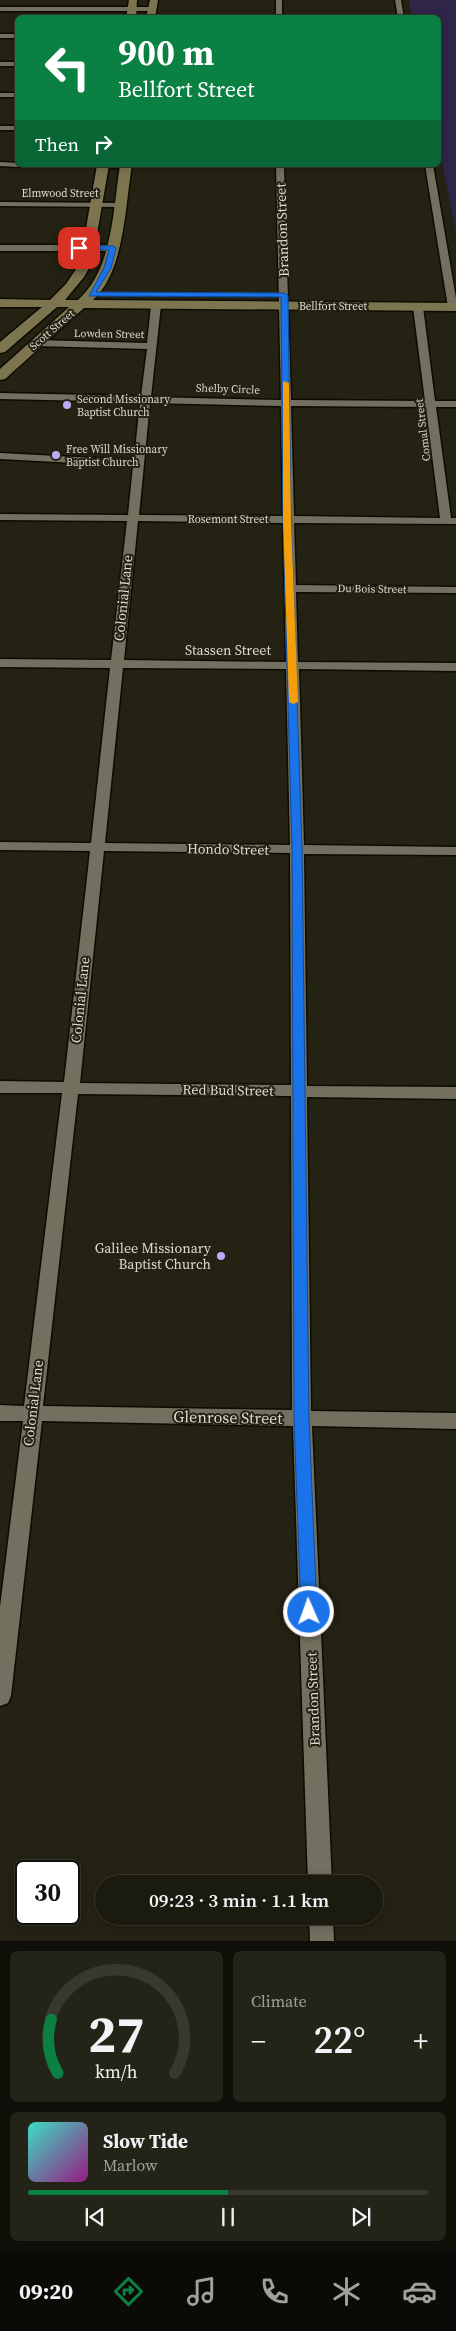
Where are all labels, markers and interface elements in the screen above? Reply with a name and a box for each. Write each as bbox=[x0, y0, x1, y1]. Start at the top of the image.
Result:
text: 900 m bbox=[118, 29, 214, 77]
icon: left bbox=[35, 35, 100, 100]
text: Bellfort Street bbox=[118, 74, 254, 104]
icon: right bbox=[89, 130, 117, 158]
text: Then bbox=[35, 131, 79, 157]
street label: Brandon Street bbox=[270, 182, 294, 277]
street label: Elmwood Street bbox=[22, 186, 99, 201]
pin bbox=[58, 227, 100, 269]
icon: arrive bbox=[65, 234, 93, 262]
street label: Bellfort Street bbox=[299, 299, 368, 314]
street label: Scott Street bbox=[26, 306, 78, 354]
street label: Lowden Street bbox=[74, 326, 145, 342]
street label: Shelby Circle bbox=[196, 380, 261, 398]
place label: Second Missionary Baptist Church bbox=[77, 392, 170, 420]
street label: Comal Street bbox=[412, 398, 434, 462]
marker: Second Missionary Baptist Church bbox=[61, 399, 73, 411]
place label: Free Will Missionary Baptist Church bbox=[66, 442, 168, 470]
marker: Free Will Missionary Baptist Church bbox=[50, 449, 62, 461]
street label: Rosemont Street bbox=[188, 512, 269, 527]
street label: Colonial Lane bbox=[109, 554, 137, 642]
street label: Du Bois Street bbox=[337, 581, 407, 597]
street label: Stassen Street bbox=[185, 640, 271, 660]
street label: Hondo Street bbox=[187, 838, 270, 860]
street label: Colonial Lane bbox=[66, 956, 94, 1044]
street label: Red Bud Street bbox=[182, 1079, 274, 1101]
place label: Galilee Missionary Baptist Church bbox=[95, 1238, 212, 1274]
marker: Galilee Missionary Baptist Church bbox=[215, 1250, 227, 1262]
street label: Colonial Lane bbox=[18, 1359, 48, 1447]
street label: Glenrose Street bbox=[173, 1405, 284, 1429]
position arrow bbox=[282, 1585, 334, 1637]
street label: Brandon Street bbox=[301, 1651, 325, 1746]
speed limit sign: 30 bbox=[15, 1860, 80, 1925]
text: 09:23 · 3 min · 1.1 km bbox=[149, 1887, 329, 1913]
text: Climate bbox=[251, 1990, 307, 2012]
text: 27 bbox=[88, 1998, 145, 2069]
text: 22° bbox=[314, 2014, 365, 2066]
text: − bbox=[251, 2022, 266, 2060]
text: + bbox=[413, 2022, 428, 2060]
text: km/h bbox=[95, 2059, 138, 2084]
text: Slow Tide bbox=[103, 2128, 188, 2154]
text: Marlow bbox=[103, 2154, 158, 2176]
icon: previous bbox=[81, 2203, 109, 2231]
icon: pause bbox=[214, 2203, 242, 2231]
icon: next bbox=[347, 2203, 375, 2231]
icon: directions bbox=[111, 2274, 146, 2309]
icon: music bbox=[184, 2274, 219, 2309]
icon: phone bbox=[257, 2274, 292, 2309]
icon: climate bbox=[329, 2274, 364, 2309]
icon: car bbox=[402, 2274, 437, 2309]
text: 09:20 bbox=[19, 2276, 73, 2306]

